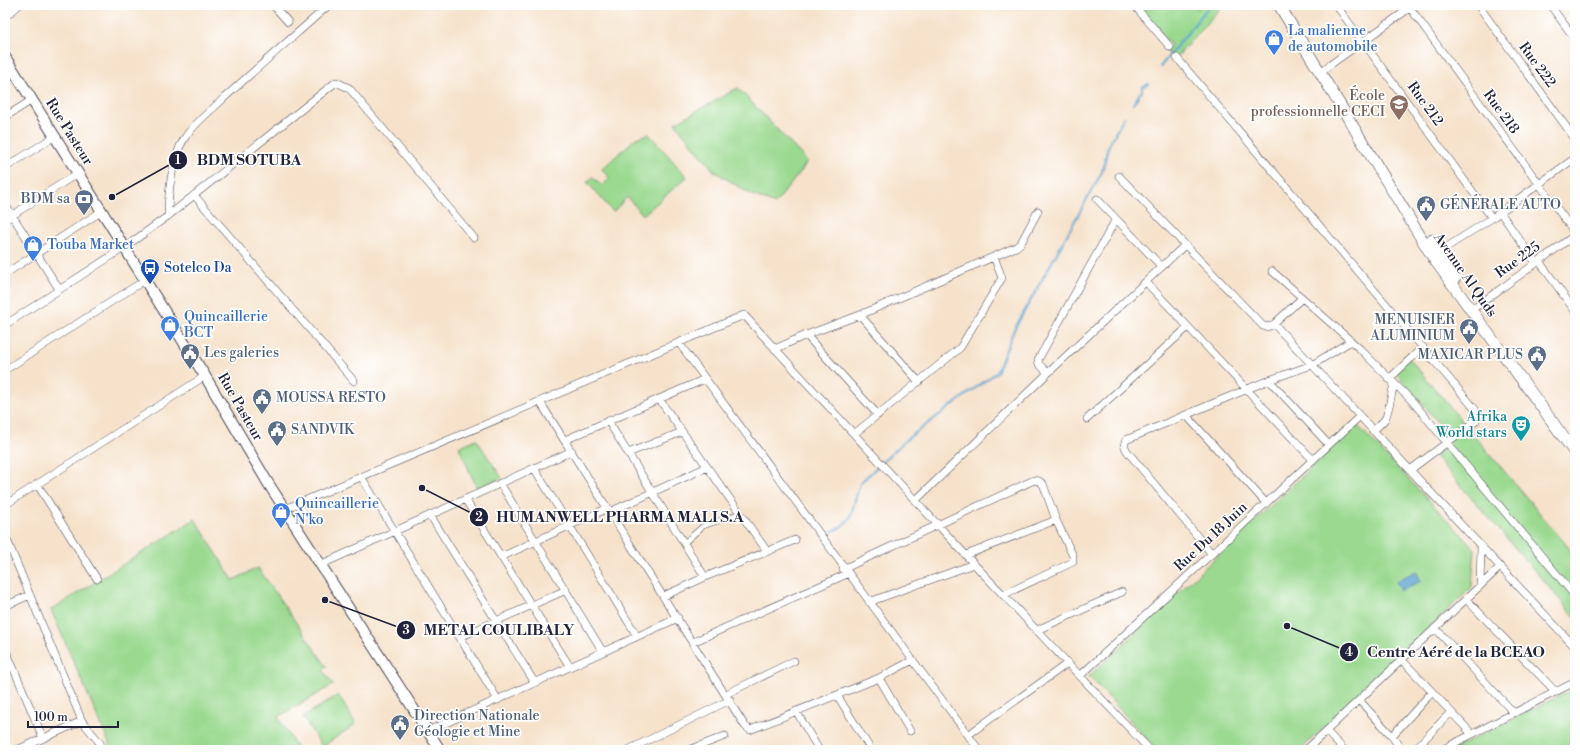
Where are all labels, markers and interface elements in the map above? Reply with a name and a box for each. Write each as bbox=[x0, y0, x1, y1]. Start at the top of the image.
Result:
place label: La malienne de automobile bbox=[1288, 22, 1378, 56]
shop icon: La malienne de automobile bbox=[1263, 28, 1285, 56]
street label: Rue 222 bbox=[1515, 39, 1559, 91]
street label: Rue 212 bbox=[1403, 78, 1447, 130]
place label: École professionnelle CECI bbox=[1251, 85, 1386, 121]
street label: Rue 218 bbox=[1479, 86, 1523, 138]
school or university icon: École professionnelle CECI bbox=[1388, 93, 1410, 121]
street label: Rue Pasteur bbox=[41, 95, 97, 169]
callout: BDM SOTUBA bbox=[168, 146, 309, 173]
text: BDM SOTUBA bbox=[197, 151, 302, 170]
text: 1 bbox=[175, 153, 181, 168]
bank icon: BDM sa bbox=[73, 188, 95, 216]
place label: BDM sa bbox=[20, 190, 71, 208]
public building icon: GÉNÉRALE AUTO bbox=[1415, 194, 1437, 222]
place label: GÉNÉRALE AUTO bbox=[1440, 194, 1561, 214]
street label: Avenue Al Quds bbox=[1429, 229, 1501, 321]
shop icon: Touba Market bbox=[22, 234, 44, 262]
place label: Touba Market bbox=[47, 236, 134, 254]
street label: Rue 225 bbox=[1492, 237, 1544, 282]
bus stop icon: Sotelco Da bbox=[139, 257, 161, 285]
place label: Sotelco Da bbox=[164, 259, 233, 277]
place label: Quincaillerie BCT bbox=[183, 308, 268, 342]
place label: MENUISIER ALUMINIUM bbox=[1369, 311, 1456, 345]
shop icon: Quincaillerie BCT bbox=[159, 314, 181, 342]
public building icon: MENUISIER ALUMINIUM bbox=[1458, 317, 1480, 345]
public building icon: Les galeries bbox=[179, 342, 201, 370]
place label: Les galeries bbox=[204, 344, 279, 362]
public building icon: MAXICAR PLUS bbox=[1526, 344, 1548, 372]
place label: MAXICAR PLUS bbox=[1418, 346, 1523, 364]
street label: Rue Pasteur bbox=[213, 370, 267, 444]
public building icon: MOUSSA RESTO bbox=[251, 387, 273, 415]
place label: MOUSSA RESTO bbox=[276, 389, 386, 407]
place label: Afrika World stars bbox=[1435, 408, 1508, 442]
theatre icon: Afrika World stars bbox=[1510, 414, 1532, 442]
public building icon: SANDVIK bbox=[266, 419, 288, 447]
place label: SANDVIK bbox=[291, 421, 355, 439]
place label: Quincaillerie N'ko bbox=[295, 495, 379, 529]
street label: Rue Du 18 Juin bbox=[1171, 498, 1252, 575]
shop icon: Quincaillerie N'ko bbox=[270, 501, 292, 529]
callout: HUMANWELL PHARMA MALI S.A bbox=[469, 503, 752, 530]
text: HUMANWELL PHARMA MALI S.A bbox=[496, 508, 744, 527]
text: 2 bbox=[475, 510, 483, 525]
callout: METAL COULIBALY bbox=[396, 616, 583, 643]
text: METAL COULIBALY bbox=[424, 621, 575, 640]
text: 3 bbox=[402, 623, 410, 638]
callout: Centre Aéré de la BCEAO bbox=[1339, 639, 1553, 666]
text: Centre Aéré de la BCEAO bbox=[1367, 643, 1545, 662]
text: 4 bbox=[1345, 645, 1353, 660]
scale bar bbox=[28, 703, 118, 729]
place label: Direction Nationale Géologie et Mine bbox=[414, 707, 540, 741]
text: 100 m bbox=[34, 710, 68, 725]
public building icon: Direction Nationale Géologie et Mine bbox=[389, 713, 411, 741]

